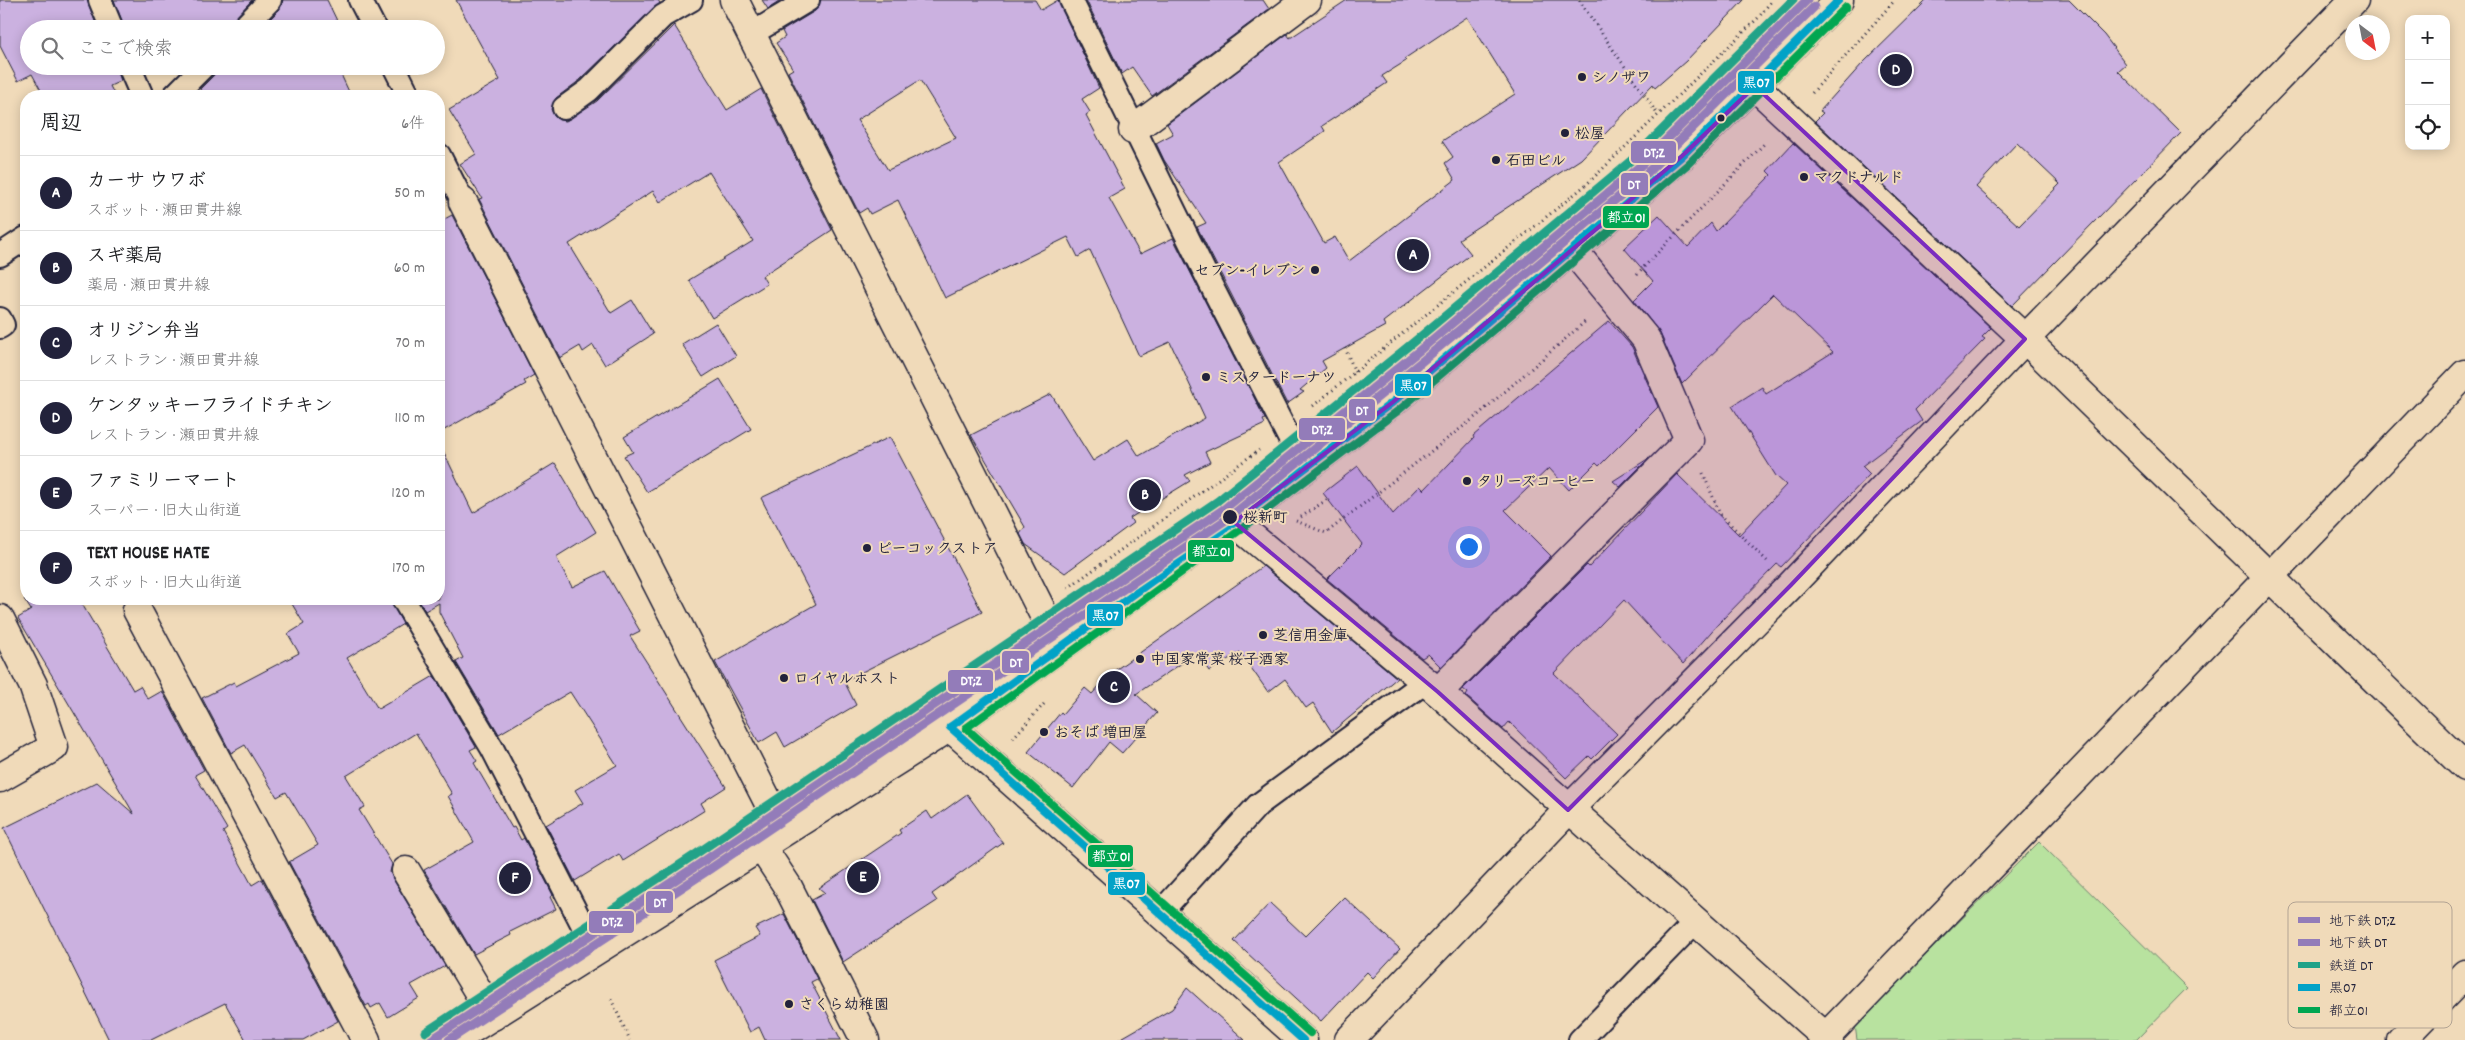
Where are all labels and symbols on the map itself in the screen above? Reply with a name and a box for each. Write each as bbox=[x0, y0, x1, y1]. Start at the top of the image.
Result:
north arrow bbox=[2345, 15, 2390, 60]
pin: D bbox=[1880, 51, 1912, 89]
place label: シノザワ bbox=[1592, 68, 1651, 90]
line badge: 黒07 bbox=[1737, 70, 1775, 94]
marker: シノザワ bbox=[1576, 71, 1588, 83]
text: 黒07 bbox=[1743, 74, 1770, 94]
unlabelled marker bbox=[1716, 113, 1726, 123]
place label: 松屋 bbox=[1575, 124, 1605, 146]
marker: 松屋 bbox=[1559, 127, 1571, 139]
line badge: DT;Z bbox=[1630, 140, 1677, 164]
text: DT;Z bbox=[1643, 144, 1665, 164]
place label: 石田ビル bbox=[1506, 151, 1566, 173]
marker: 石田ビル bbox=[1490, 154, 1502, 166]
place label: マクドナルド bbox=[1814, 168, 1903, 190]
marker: マクドナルド bbox=[1798, 171, 1810, 183]
line badge: DT bbox=[1620, 172, 1649, 196]
text: DT bbox=[1628, 176, 1641, 196]
line badge: 都立01 bbox=[1602, 205, 1650, 229]
text: 都立01 bbox=[1607, 209, 1645, 229]
pin: A bbox=[1397, 236, 1429, 274]
place label: セブン-イレブン bbox=[1195, 261, 1305, 283]
marker: セブン-イレブン bbox=[1309, 264, 1321, 276]
place label: ミスタードーナツ bbox=[1216, 368, 1336, 390]
marker: ミスタードーナツ bbox=[1200, 371, 1212, 383]
line badge: 黒07 bbox=[1394, 373, 1432, 397]
text: 黒07 bbox=[1400, 377, 1427, 397]
line badge: DT bbox=[1348, 398, 1376, 422]
text: DT bbox=[1356, 402, 1369, 422]
line badge: DT;Z bbox=[1298, 417, 1346, 441]
text: DT;Z bbox=[1311, 421, 1333, 441]
place label: タリーズコーヒー bbox=[1477, 472, 1595, 494]
marker: タリーズコーヒー bbox=[1461, 475, 1473, 487]
pin: B bbox=[1129, 476, 1161, 514]
marker: 桜新町 bbox=[1221, 508, 1239, 526]
place label: 桜新町 bbox=[1243, 508, 1288, 530]
your location bbox=[1456, 534, 1482, 560]
place label: ピーコックストア bbox=[877, 539, 998, 561]
line badge: 都立01 bbox=[1187, 539, 1235, 563]
marker: ピーコックストア bbox=[861, 542, 873, 554]
text: 都立01 bbox=[1192, 543, 1230, 563]
line badge: 黒07 bbox=[1086, 603, 1124, 627]
text: 黒07 bbox=[1092, 607, 1119, 627]
place label: 芝信用金庫 bbox=[1273, 626, 1348, 648]
marker: 芝信用金庫 bbox=[1257, 629, 1269, 641]
line badge: DT bbox=[1001, 650, 1030, 674]
place label: 中国家常菜 桜子酒家 bbox=[1150, 650, 1288, 672]
marker: 中国家常菜 桜子酒家 bbox=[1134, 653, 1146, 665]
text: DT bbox=[1010, 654, 1023, 674]
pin: C bbox=[1098, 668, 1130, 706]
place label: ロイヤルホスト bbox=[794, 669, 900, 691]
line badge: DT;Z bbox=[947, 669, 994, 693]
marker: ロイヤルホスト bbox=[778, 672, 790, 684]
text: DT;Z bbox=[960, 672, 982, 692]
place label: おそば 増田屋 bbox=[1054, 723, 1147, 745]
marker: おそば 増田屋 bbox=[1038, 726, 1050, 738]
line badge: 都立01 bbox=[1087, 844, 1134, 868]
text: 都立01 bbox=[1092, 848, 1130, 868]
pin: E bbox=[847, 858, 879, 896]
pin: F bbox=[499, 859, 531, 897]
line badge: 黒07 bbox=[1107, 871, 1146, 896]
text: 黒07 bbox=[1113, 875, 1140, 895]
line badge: DT bbox=[645, 890, 674, 914]
text: DT bbox=[654, 894, 667, 914]
legend bbox=[2288, 902, 2452, 1028]
line badge: DT;Z bbox=[588, 910, 635, 934]
text: 地下鉄 DT;Z bbox=[2329, 912, 2396, 932]
text: DT;Z bbox=[601, 913, 623, 933]
text: 地下鉄 DT bbox=[2329, 934, 2387, 954]
text: 鉄道 DT bbox=[2329, 957, 2373, 977]
text: 黒07 bbox=[2329, 979, 2356, 999]
place label: さくら幼稚園 bbox=[799, 995, 889, 1017]
marker: さくら幼稚園 bbox=[783, 998, 795, 1010]
text: 都立01 bbox=[2329, 1002, 2368, 1022]

